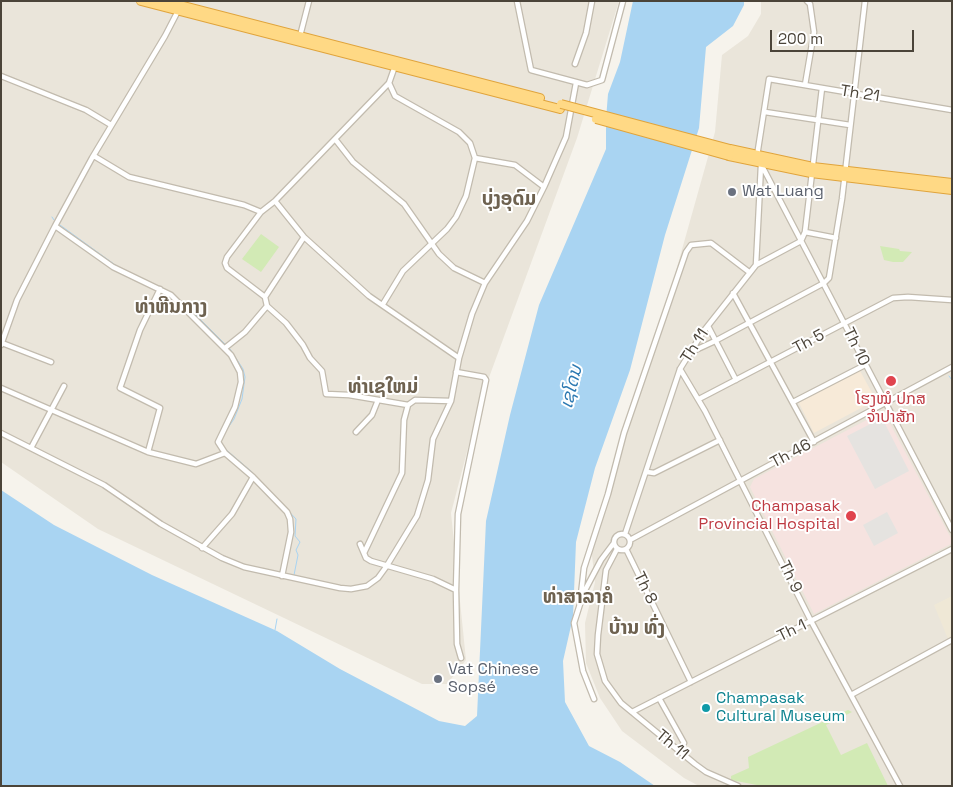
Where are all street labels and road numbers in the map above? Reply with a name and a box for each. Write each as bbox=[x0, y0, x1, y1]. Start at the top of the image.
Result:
street label: Th 21 bbox=[839, 81, 881, 107]
street label: Th 11 bbox=[677, 325, 713, 367]
street label: Th 10 bbox=[839, 325, 873, 369]
street label: Th 5 bbox=[790, 326, 828, 358]
street label: Th 46 bbox=[767, 435, 815, 473]
street label: Th 9 bbox=[774, 558, 806, 596]
street label: Th 8 bbox=[629, 569, 661, 607]
street label: Th 1 bbox=[774, 616, 810, 646]
street label: Th 11 bbox=[652, 726, 692, 764]

